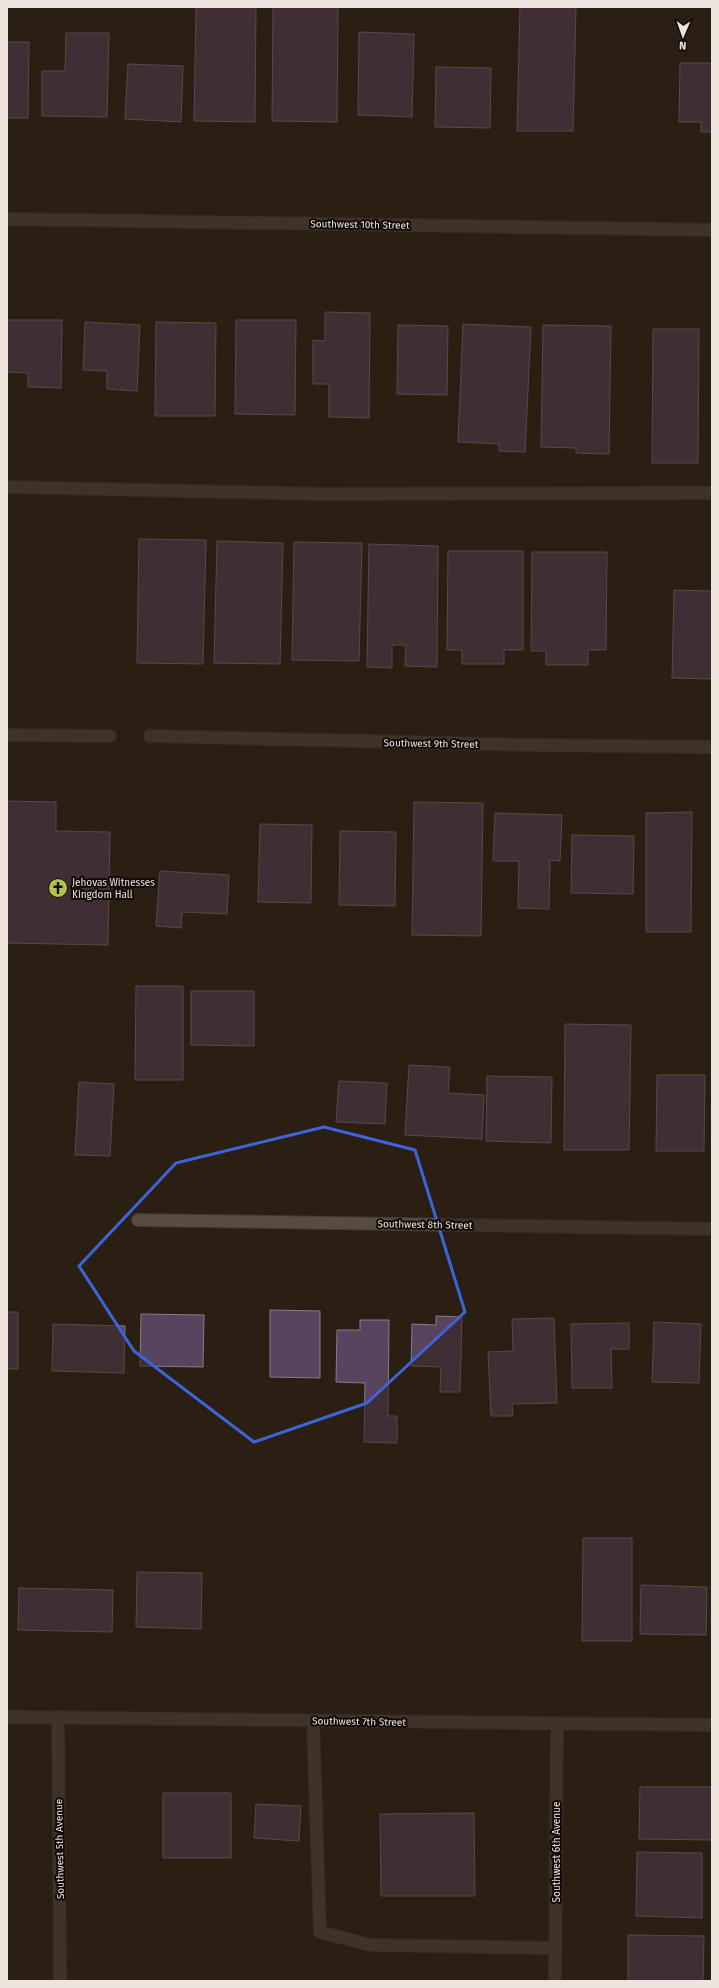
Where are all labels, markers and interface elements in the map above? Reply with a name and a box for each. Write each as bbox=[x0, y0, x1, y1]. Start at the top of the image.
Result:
north arrow bbox=[663, 16, 703, 56]
text: N bbox=[679, 39, 687, 52]
street label: Southwest 10th Street bbox=[310, 218, 410, 232]
street label: Southwest 9th Street bbox=[384, 737, 479, 751]
church icon: Jehovas Witnesses Kingdom Hall bbox=[47, 877, 69, 899]
place label: Jehovas Witnesses Kingdom Hall bbox=[72, 877, 155, 901]
street label: Southwest 8th Street bbox=[377, 1218, 473, 1232]
street label: Southwest 7th Street bbox=[312, 1715, 406, 1729]
street label: Southwest 5th Avenue bbox=[53, 1799, 67, 1899]
street label: Southwest 6th Avenue bbox=[551, 1802, 563, 1902]

